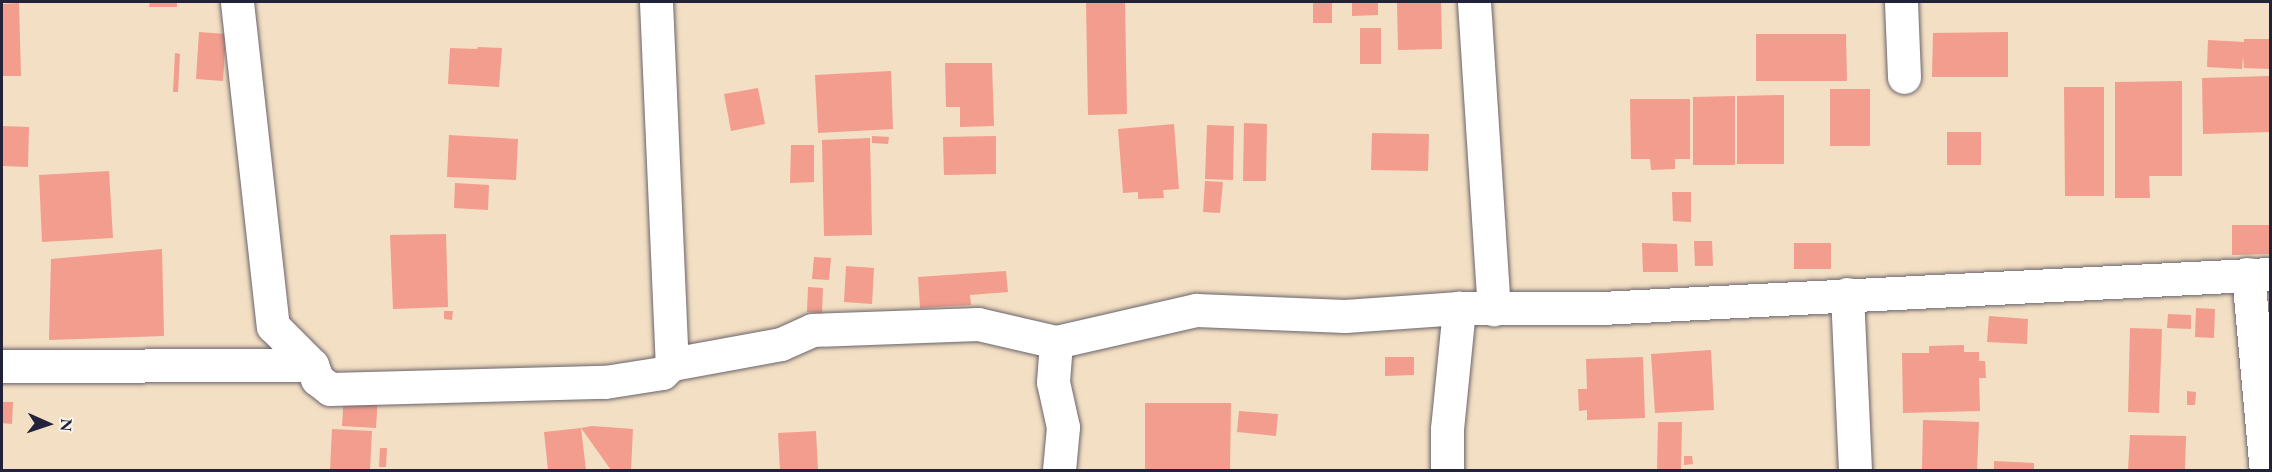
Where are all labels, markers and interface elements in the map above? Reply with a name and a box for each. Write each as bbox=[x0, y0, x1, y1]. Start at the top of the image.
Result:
north arrow bbox=[18, 394, 78, 454]
text: N bbox=[56, 418, 77, 432]

